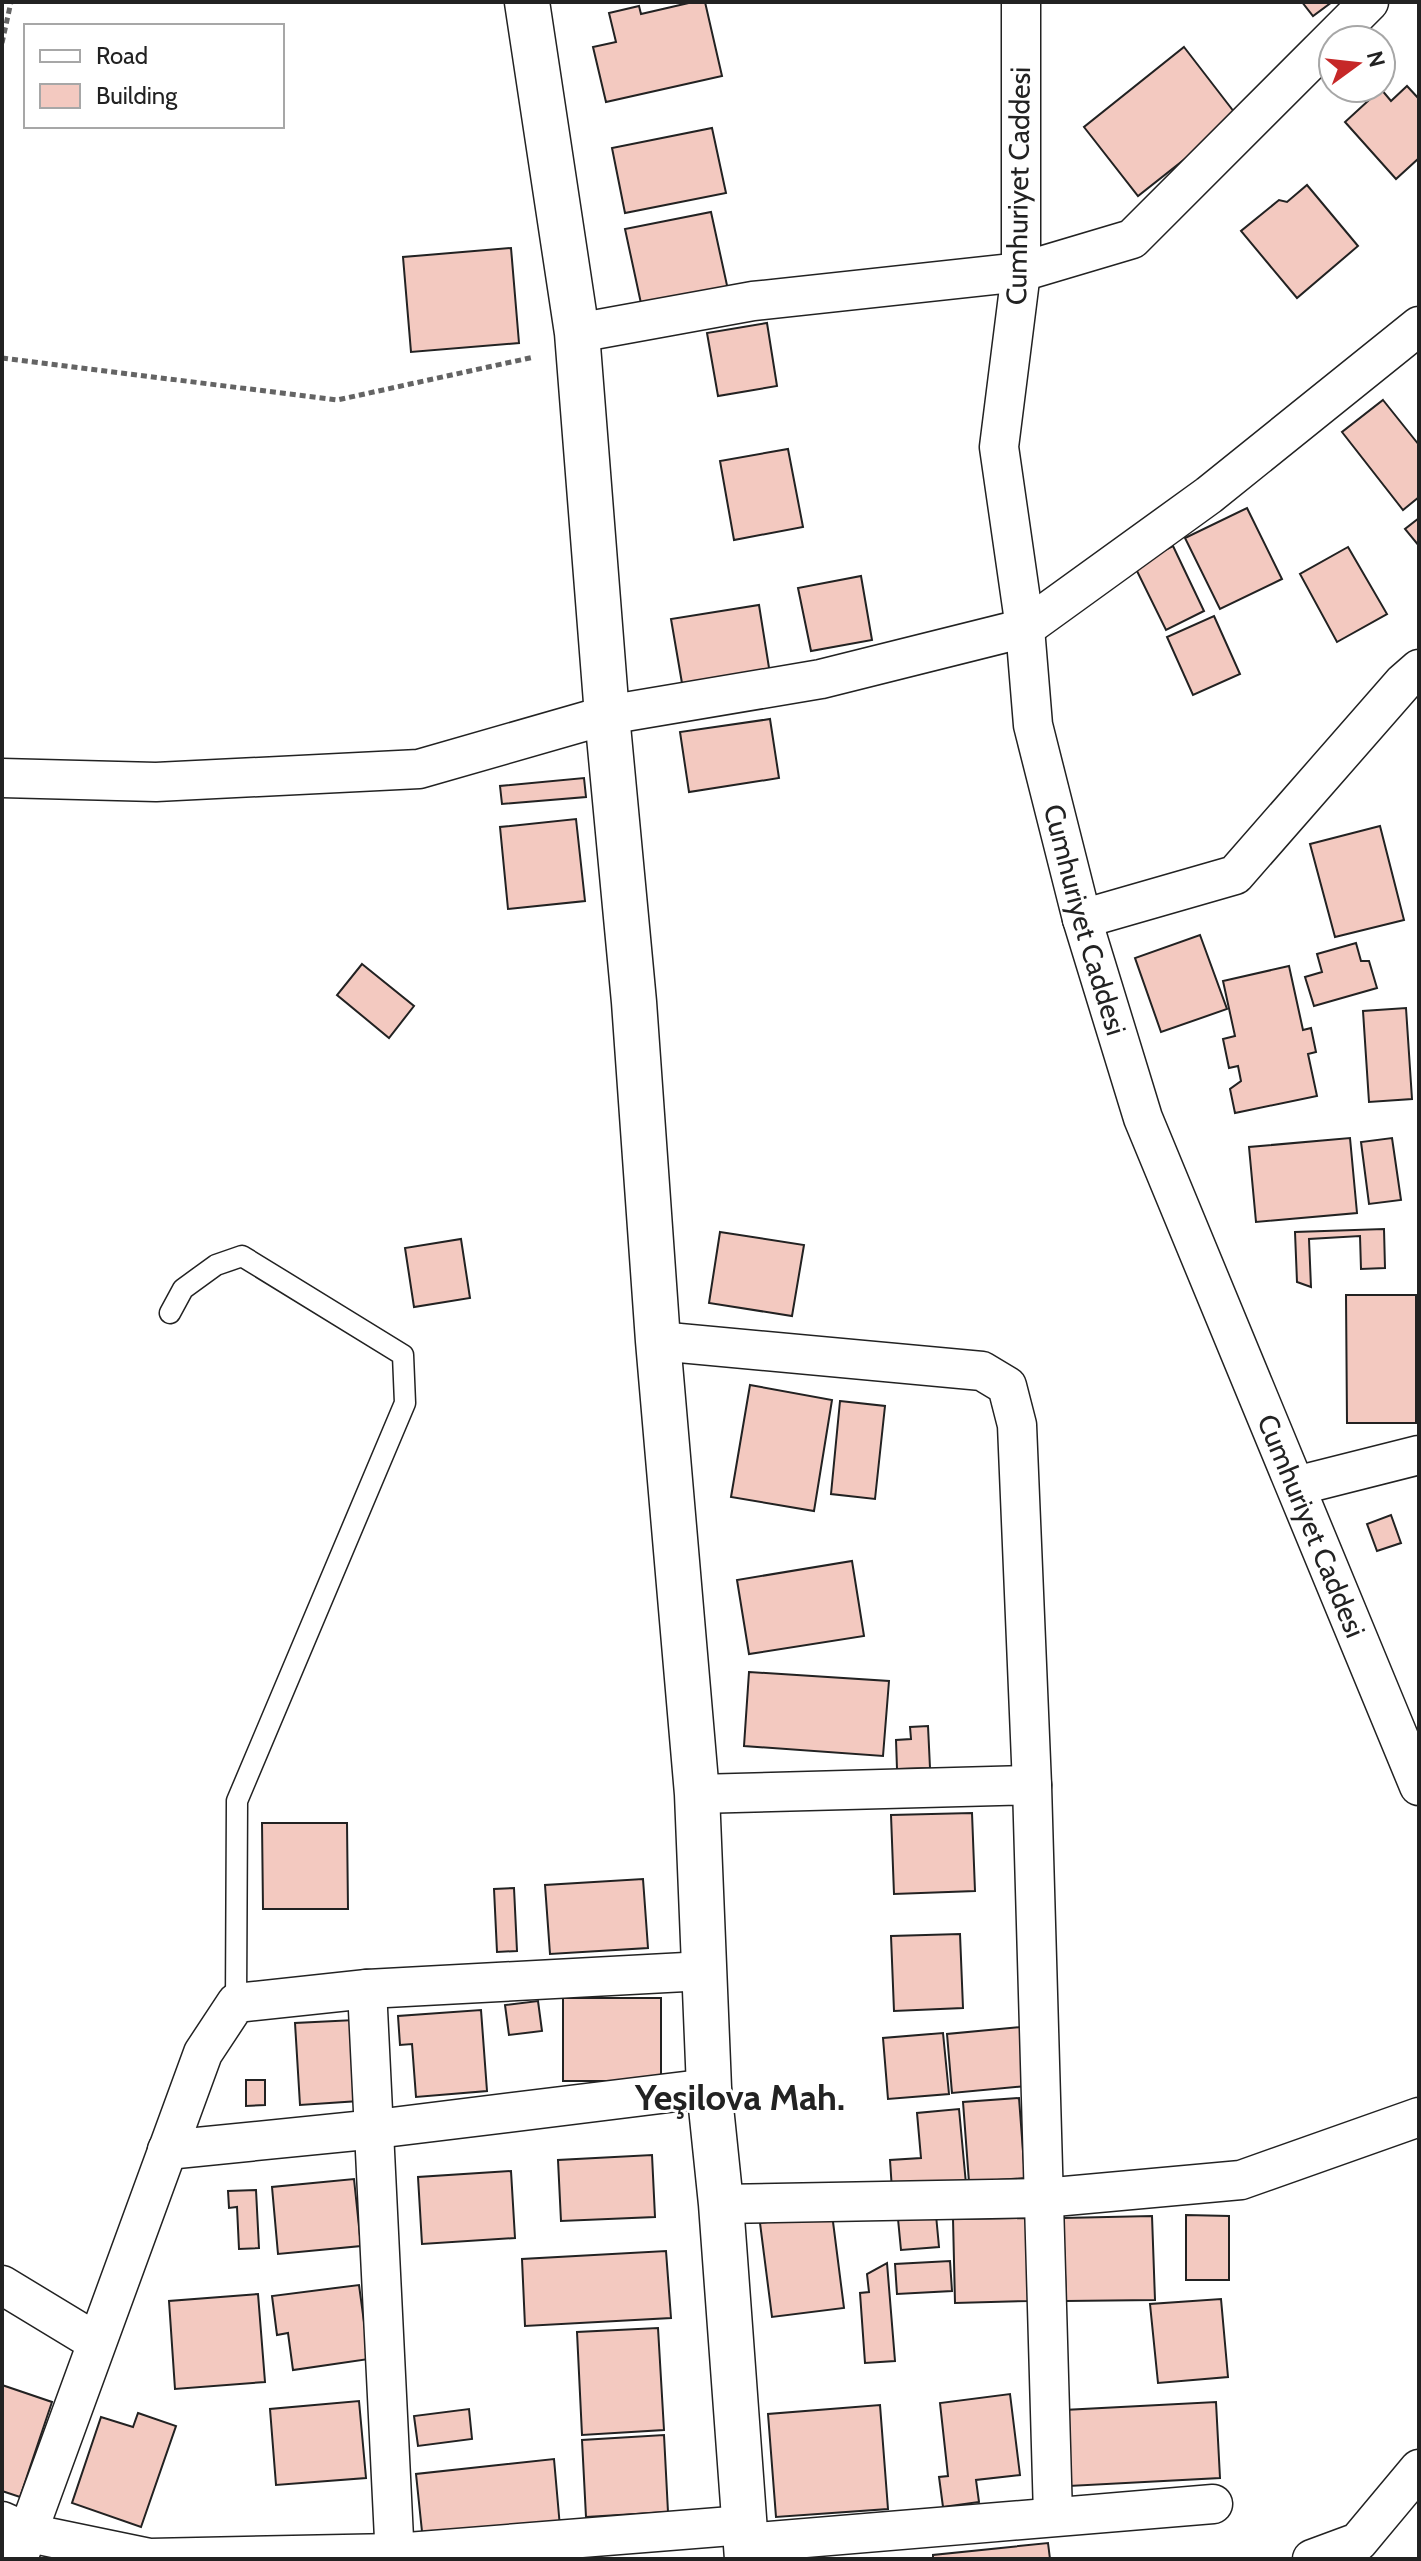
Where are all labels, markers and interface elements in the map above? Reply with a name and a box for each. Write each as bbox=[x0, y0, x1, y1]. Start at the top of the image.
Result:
legend bbox=[24, 24, 284, 128]
north arrow bbox=[1317, 24, 1397, 104]
text: Road bbox=[96, 41, 148, 70]
text: N bbox=[1361, 48, 1391, 70]
street label: Cumhuriyet Caddesi bbox=[999, 67, 1037, 305]
text: Building bbox=[96, 81, 178, 110]
street label: Cumhuriyet Caddesi bbox=[1037, 801, 1134, 1039]
street label: Cumhuriyet Caddesi bbox=[1250, 1409, 1373, 1642]
district label: Yeşilova Mah. bbox=[634, 2075, 845, 2119]

